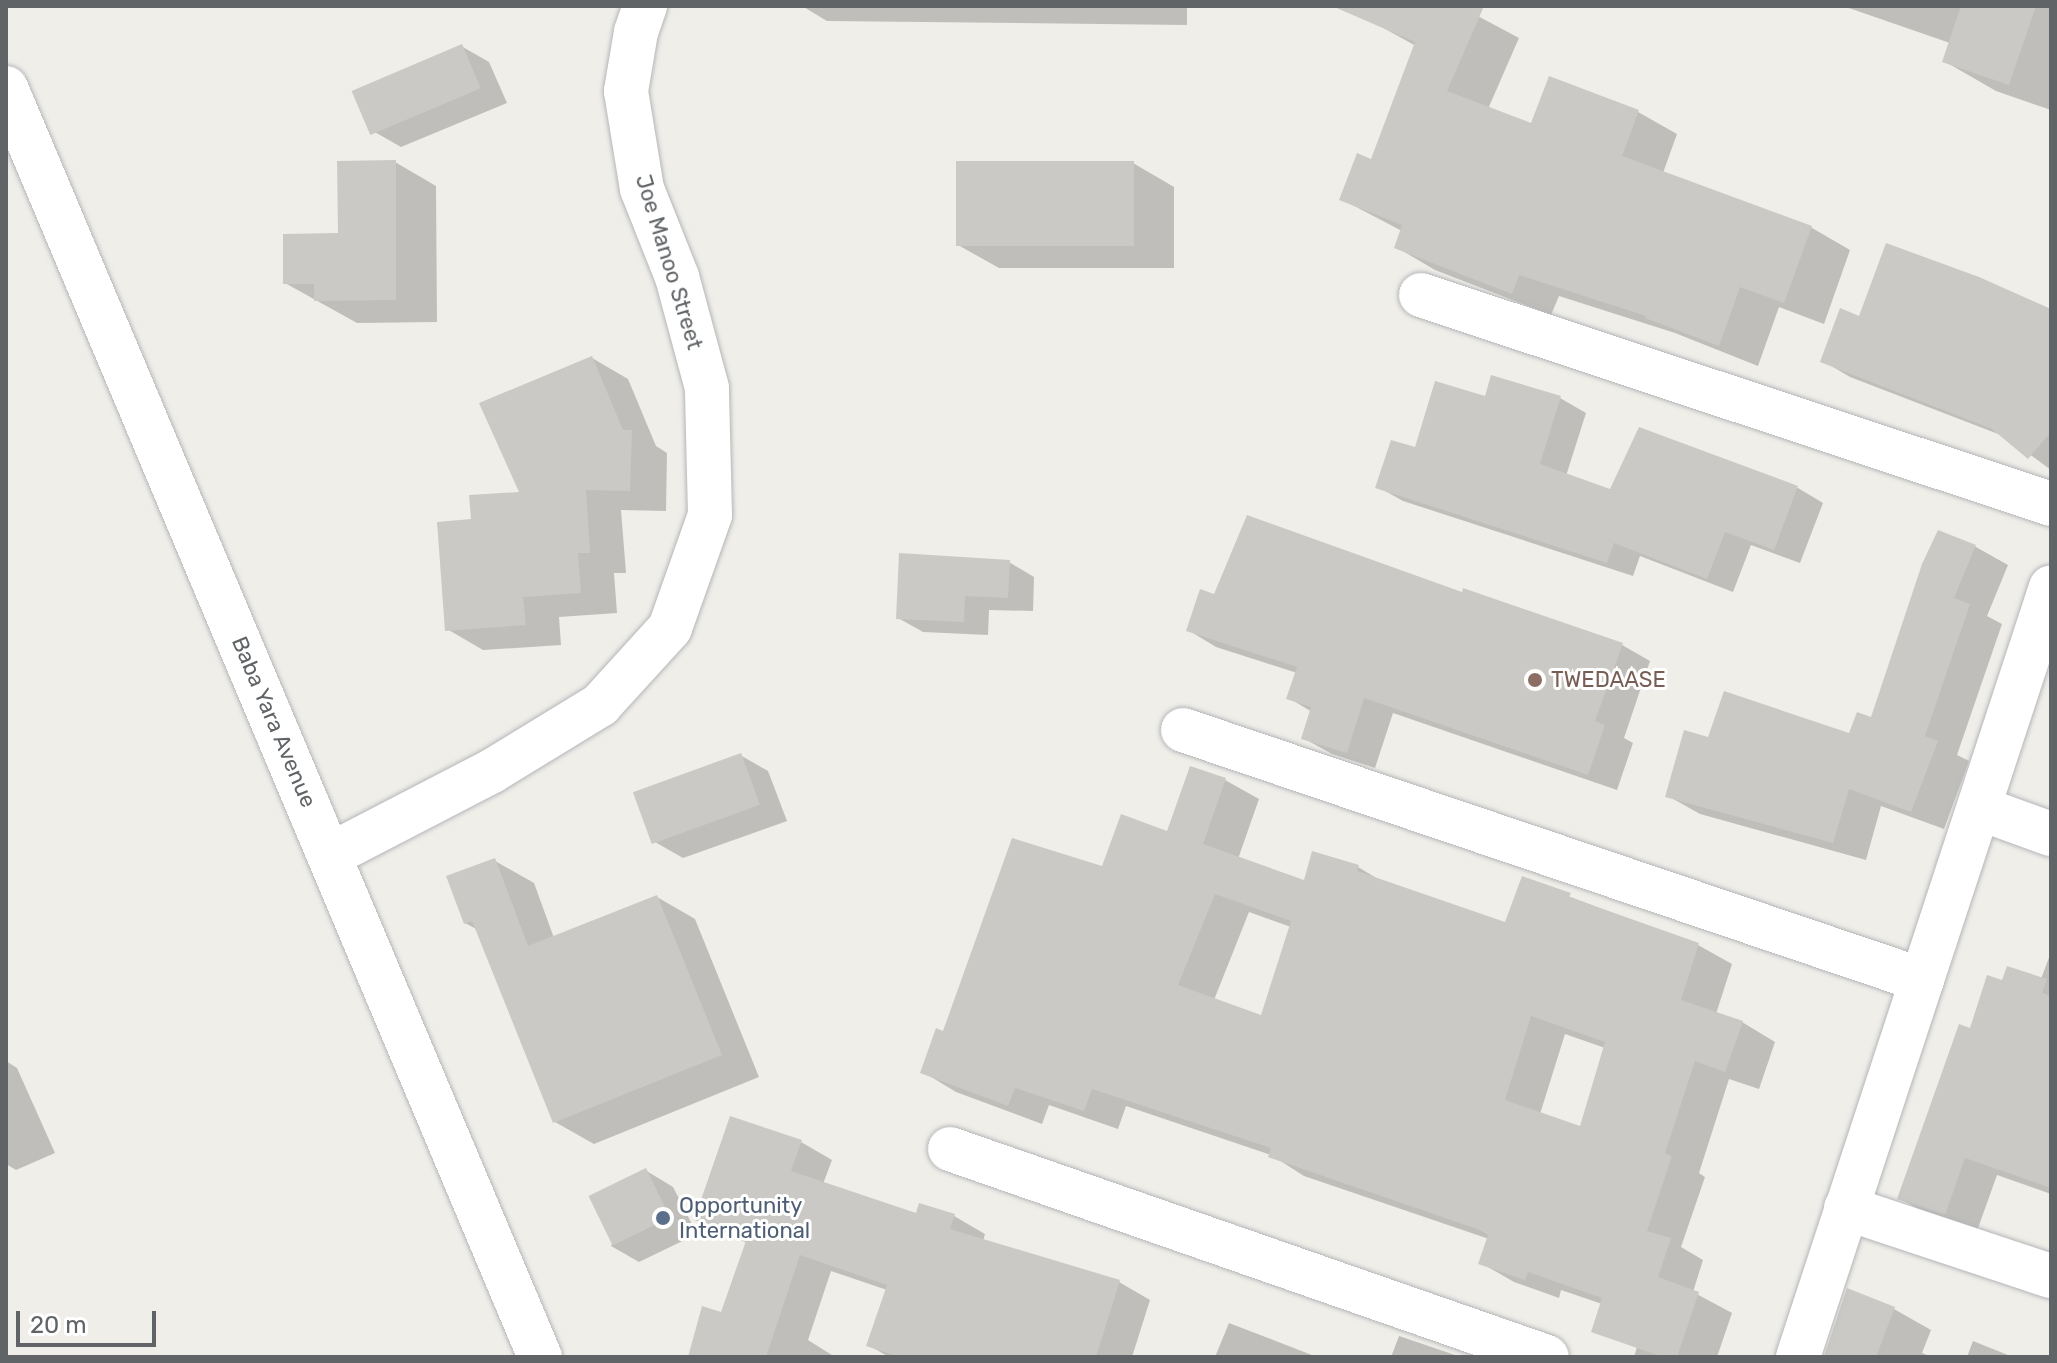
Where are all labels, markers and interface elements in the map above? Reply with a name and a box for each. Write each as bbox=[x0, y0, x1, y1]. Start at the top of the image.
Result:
street label: Joe Manoo Street bbox=[630, 171, 708, 353]
street label: Baba Yara Avenue bbox=[226, 632, 322, 812]
place label: TWEDAASE bbox=[1551, 667, 1666, 693]
marker: TWEDAASE bbox=[1526, 671, 1544, 689]
place label: Opportunity International bbox=[679, 1192, 810, 1244]
marker: Opportunity International bbox=[654, 1209, 672, 1227]
scale bar bbox=[20, 1295, 160, 1345]
text: 20 m bbox=[30, 1311, 87, 1339]

